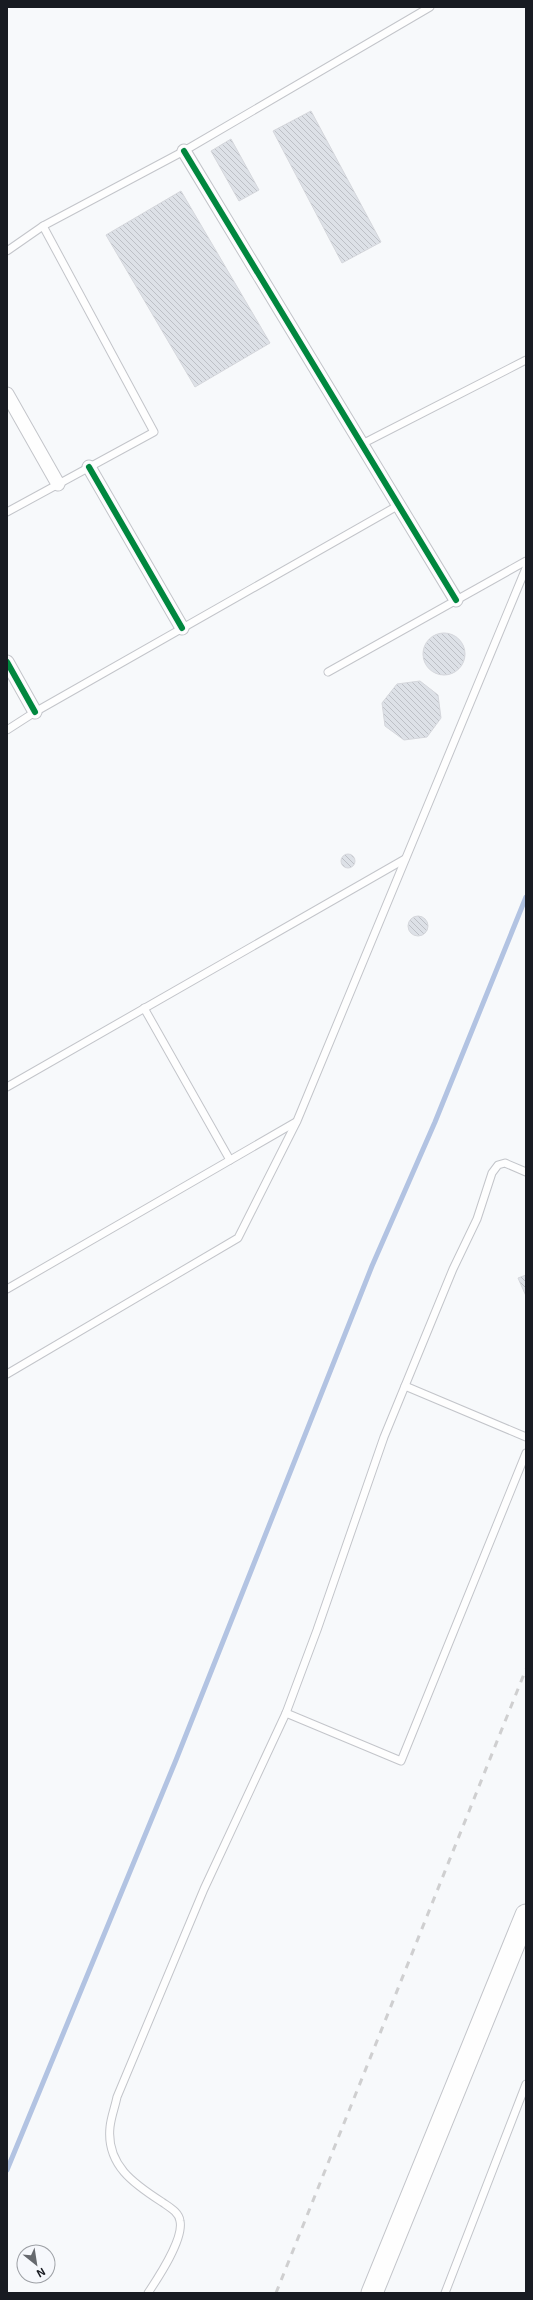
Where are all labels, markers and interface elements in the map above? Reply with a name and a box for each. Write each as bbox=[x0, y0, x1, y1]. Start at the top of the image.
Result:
north arrow bbox=[16, 2244, 56, 2284]
text: N bbox=[35, 2265, 48, 2281]

